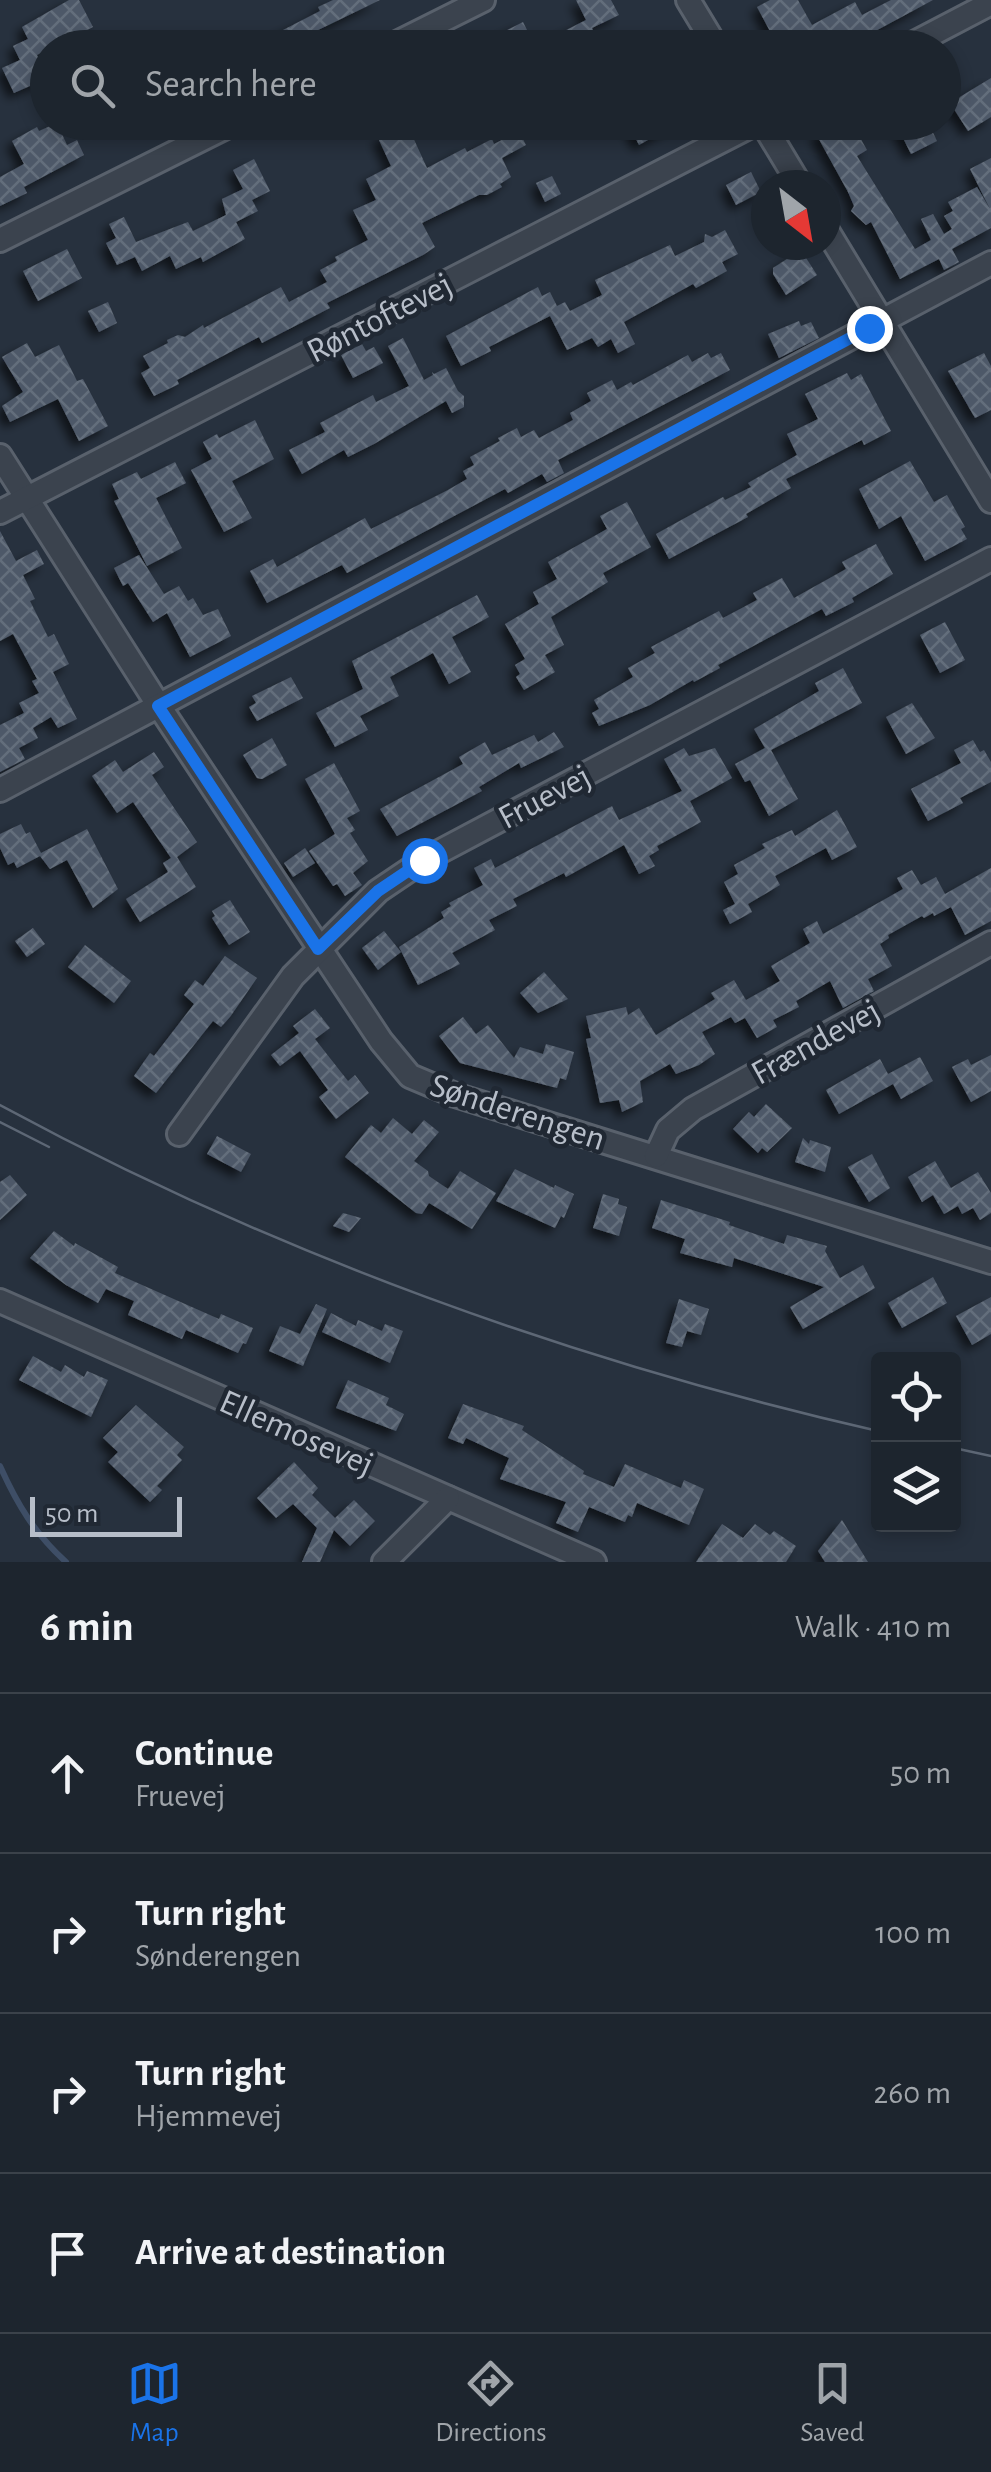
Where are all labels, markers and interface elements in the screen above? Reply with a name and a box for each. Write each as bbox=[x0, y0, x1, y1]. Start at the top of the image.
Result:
search box bbox=[30, 30, 961, 140]
icon: search bbox=[65, 58, 120, 113]
text: Search here bbox=[145, 66, 317, 104]
north arrow bbox=[751, 170, 841, 260]
street label: Røntoftevej bbox=[302, 267, 458, 370]
route end bbox=[847, 306, 893, 352]
street label: Fruevej bbox=[493, 759, 597, 836]
route start bbox=[402, 838, 448, 884]
street label: Frændevej bbox=[746, 993, 886, 1092]
street label: Sønderengen bbox=[426, 1068, 609, 1157]
map controls bbox=[871, 1352, 961, 1532]
button: locate bbox=[871, 1352, 961, 1442]
street label: Ellemosevej bbox=[214, 1384, 379, 1483]
button: layers bbox=[871, 1442, 961, 1532]
scale bar bbox=[30, 1492, 182, 1536]
text: 50 m bbox=[45, 1500, 99, 1528]
text: 6 min bbox=[40, 1606, 134, 1648]
text: Walk · 410 m bbox=[795, 1611, 951, 1643]
text: Continue bbox=[135, 1735, 273, 1773]
icon: ahead bbox=[40, 1746, 95, 1801]
text: 50 m bbox=[890, 1757, 951, 1789]
text: Fruevej bbox=[135, 1780, 225, 1812]
text: Turn right bbox=[135, 1895, 285, 1933]
icon: right bbox=[40, 1906, 95, 1961]
text: 100 m bbox=[875, 1917, 951, 1949]
text: Sønderengen bbox=[135, 1940, 301, 1972]
text: Turn right bbox=[135, 2055, 285, 2093]
icon: right bbox=[40, 2066, 95, 2121]
text: 260 m bbox=[874, 2077, 951, 2109]
text: Hjemmevej bbox=[135, 2100, 282, 2132]
icon: arrive bbox=[40, 2226, 95, 2281]
text: Arrive at destination bbox=[135, 2234, 446, 2272]
tab: Map bbox=[127, 2356, 182, 2450]
tab: Directions bbox=[435, 2356, 547, 2450]
tab: Saved bbox=[800, 2356, 864, 2450]

